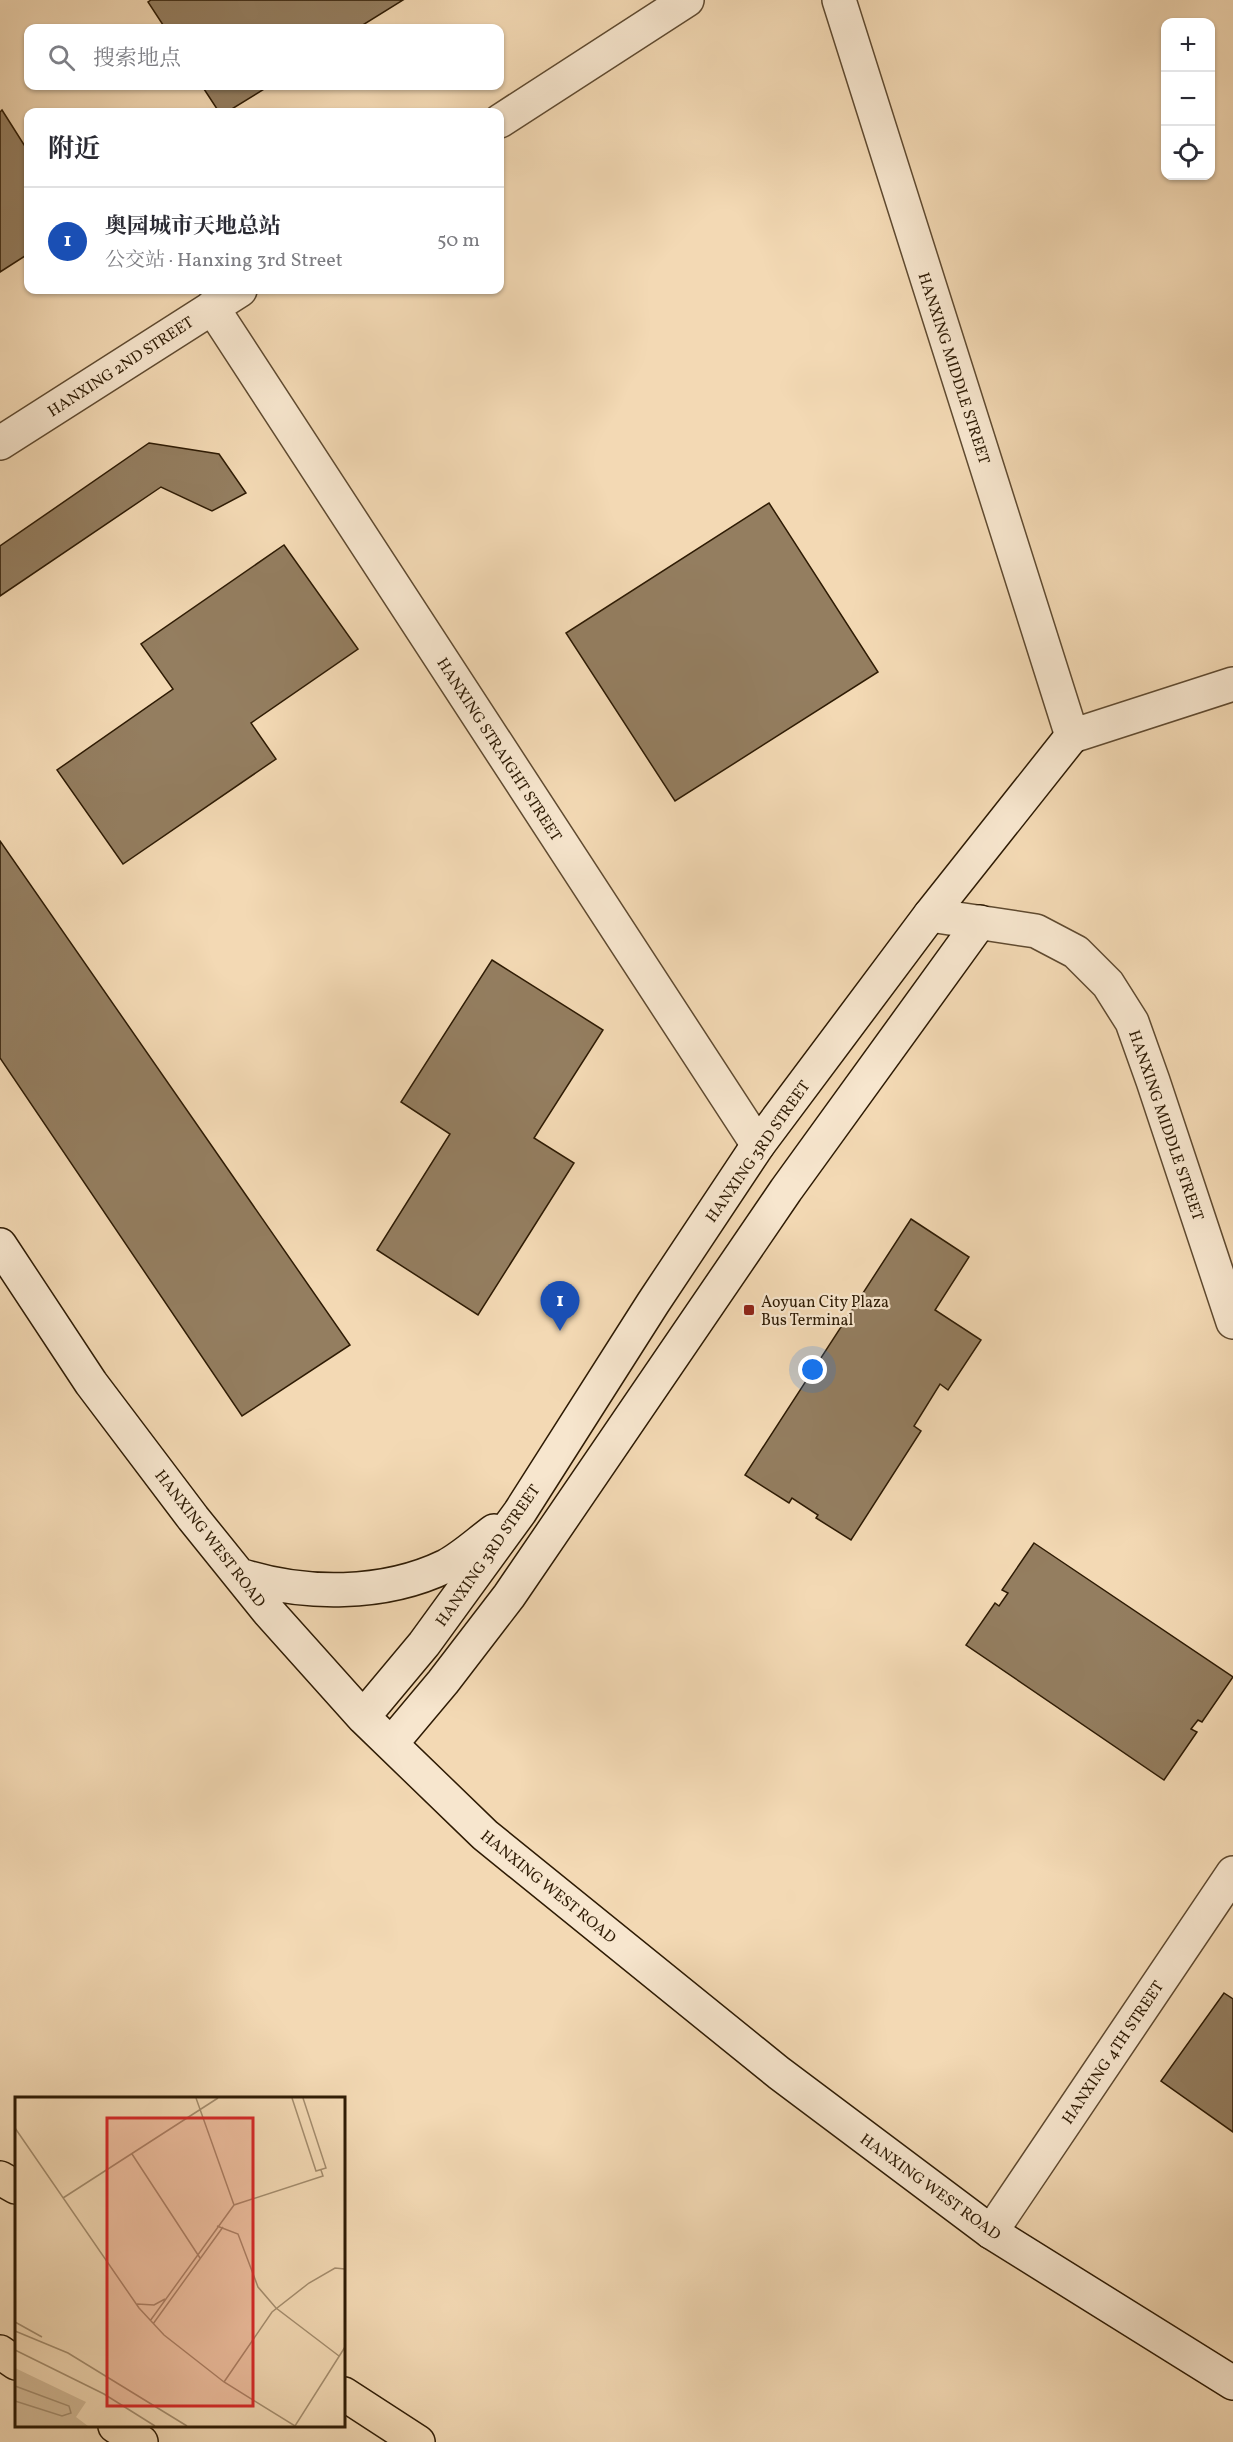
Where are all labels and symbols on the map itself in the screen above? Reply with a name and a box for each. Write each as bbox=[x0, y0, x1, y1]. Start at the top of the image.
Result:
street label: HANXING MIDDLE STREET bbox=[912, 270, 995, 467]
street label: HANXING 2ND STREET bbox=[44, 312, 198, 423]
street label: HANXING STRAIGHT STREET bbox=[431, 654, 566, 846]
street label: HANXING MIDDLE STREET bbox=[1122, 1027, 1208, 1224]
street label: HANXING 3RD STREET bbox=[701, 1077, 816, 1228]
pin: 1 bbox=[540, 1282, 580, 1331]
place label: Aoyuan City Plaza Bus Terminal bbox=[761, 1292, 889, 1332]
marker: Aoyuan City Plaza Bus Terminal bbox=[742, 1303, 756, 1317]
your location bbox=[798, 1355, 827, 1384]
street label: HANXING WEST ROAD bbox=[149, 1466, 270, 1613]
street label: HANXING 3RD STREET bbox=[431, 1481, 546, 1632]
street label: HANXING WEST ROAD bbox=[475, 1826, 621, 1949]
street label: HANXING 4TH STREET bbox=[1057, 1977, 1170, 2129]
inset map bbox=[15, 2097, 345, 2427]
street label: HANXING WEST ROAD bbox=[855, 2129, 1005, 2246]

